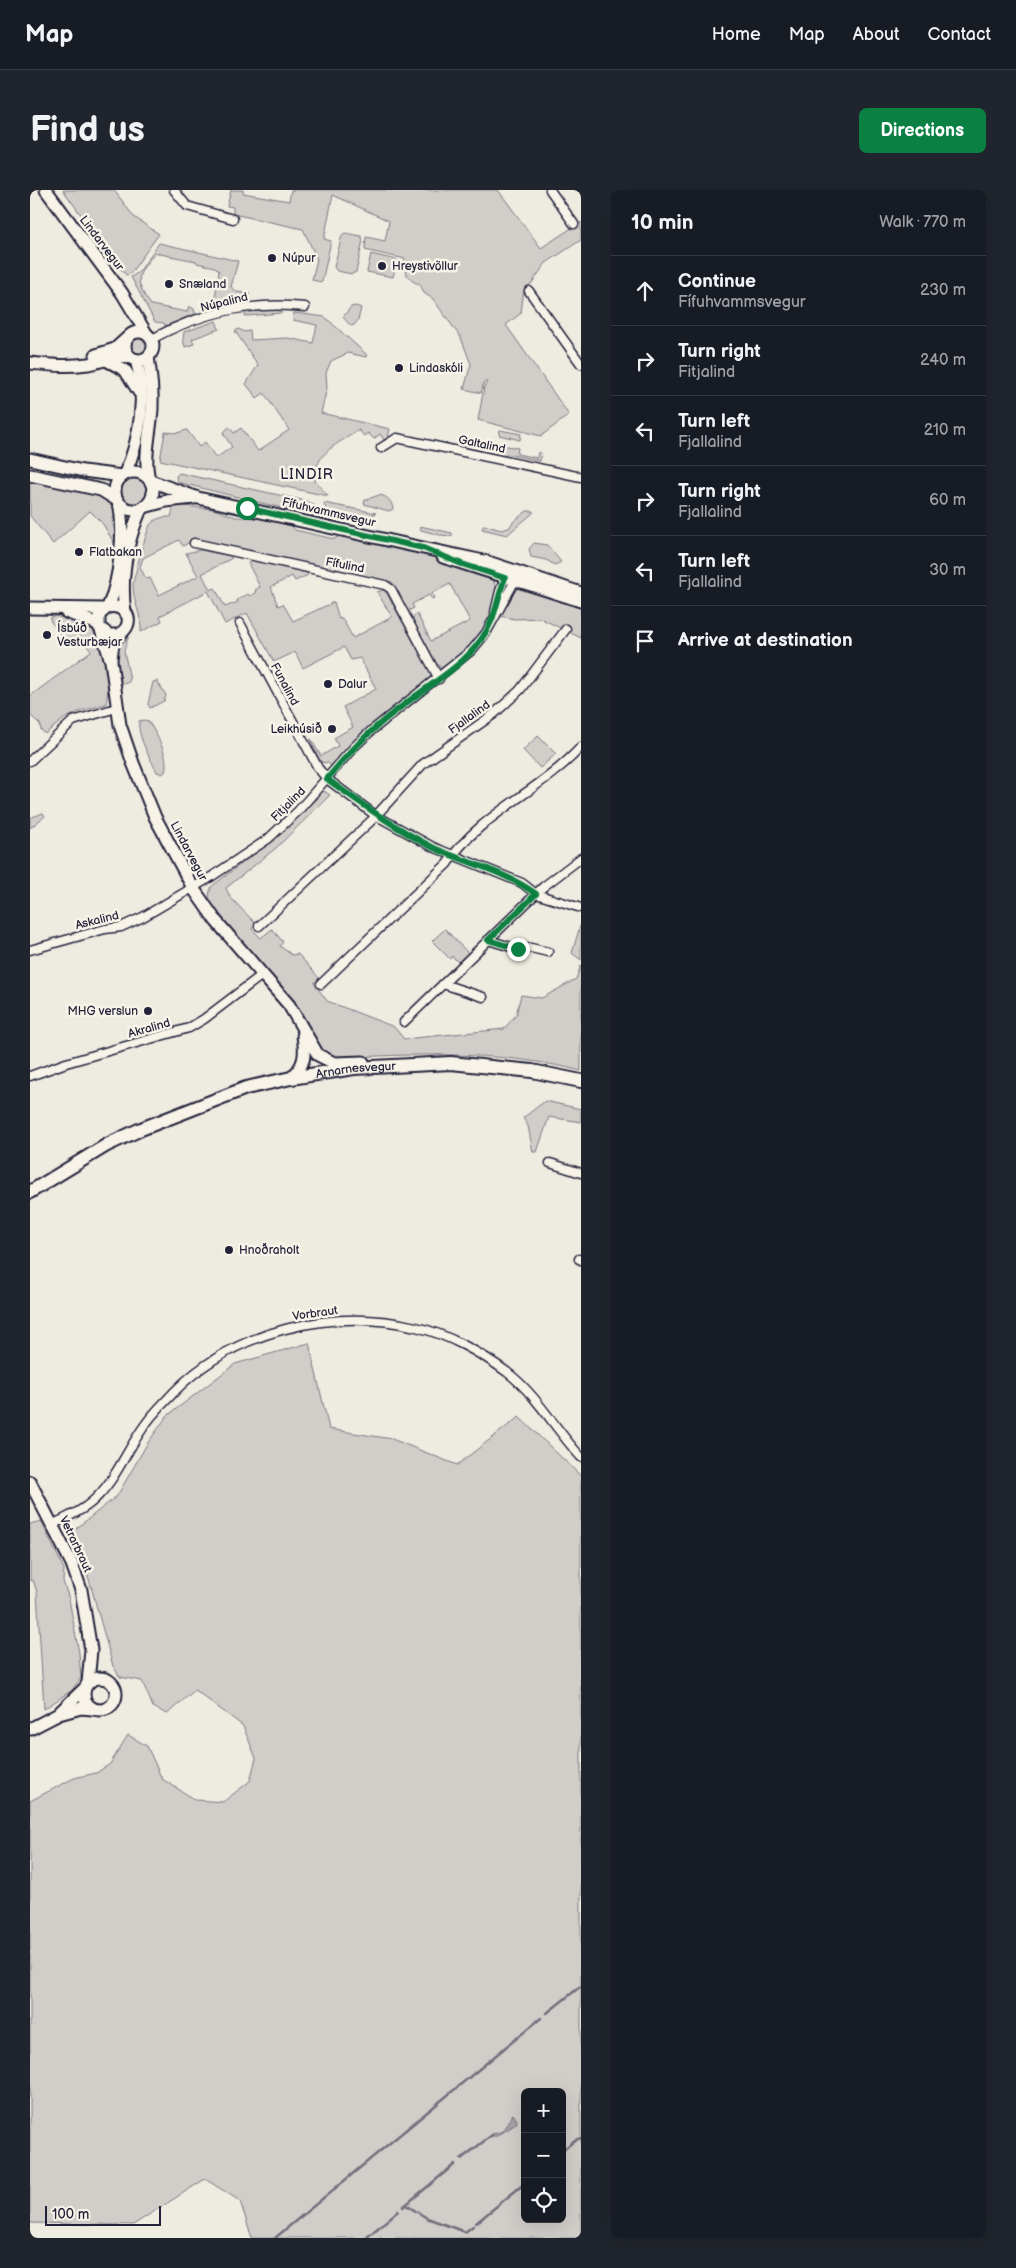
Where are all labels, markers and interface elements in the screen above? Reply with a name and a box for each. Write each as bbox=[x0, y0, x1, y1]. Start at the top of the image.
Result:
text: Map bbox=[25, 20, 73, 49]
text: Home bbox=[712, 24, 761, 45]
text: Map bbox=[789, 24, 825, 45]
text: About bbox=[853, 24, 900, 45]
text: Contact bbox=[928, 24, 991, 45]
button: Directions bbox=[859, 108, 986, 153]
text: Find us bbox=[30, 109, 145, 152]
text: 10 min bbox=[631, 210, 693, 235]
street label: Lindarvegur bbox=[76, 213, 128, 274]
text: Walk · 770 m bbox=[879, 213, 966, 232]
place label: Núpur bbox=[282, 251, 316, 266]
marker: Núpur bbox=[266, 252, 278, 264]
place label: Hreystivöllur bbox=[392, 259, 459, 274]
marker: Hreystivöllur bbox=[376, 260, 388, 272]
text: Continue bbox=[678, 270, 756, 293]
place label: Snæland bbox=[179, 277, 226, 292]
icon: ahead bbox=[631, 277, 659, 305]
marker: Snæland bbox=[163, 278, 175, 290]
text: 230 m bbox=[920, 281, 966, 300]
street label: Núpalind bbox=[199, 289, 250, 316]
text: Fífuhvammsvegur bbox=[678, 293, 806, 312]
text: Turn right bbox=[678, 340, 761, 363]
icon: right bbox=[631, 347, 659, 375]
text: 240 m bbox=[920, 351, 966, 370]
place label: Lindaskóli bbox=[409, 361, 463, 376]
marker: Lindaskóli bbox=[393, 362, 405, 374]
text: Fitjalind bbox=[678, 363, 735, 382]
text: Turn left bbox=[678, 410, 750, 433]
icon: left bbox=[631, 417, 659, 445]
text: 210 m bbox=[924, 421, 966, 440]
street label: Galtalind bbox=[457, 432, 507, 457]
text: Fjallalind bbox=[678, 433, 742, 452]
district label: LINDIR bbox=[280, 466, 334, 483]
text: Turn right bbox=[678, 480, 761, 503]
icon: right bbox=[631, 487, 659, 515]
text: 60 m bbox=[929, 491, 966, 510]
street label: Fífuhvammsvegur bbox=[281, 494, 378, 531]
route start bbox=[236, 497, 259, 520]
text: Fjallalind bbox=[678, 503, 742, 522]
place label: Flatbakan bbox=[89, 545, 142, 560]
marker: Flatbakan bbox=[73, 546, 85, 558]
text: Turn left bbox=[678, 550, 750, 573]
street label: Fífulind bbox=[324, 554, 366, 577]
icon: left bbox=[631, 557, 659, 585]
text: 30 m bbox=[929, 561, 966, 580]
text: Fjallalind bbox=[678, 573, 742, 592]
place label: Ísbúð Vesturbæjar bbox=[57, 619, 123, 650]
icon: arrive bbox=[631, 627, 659, 655]
marker: Ísbúð Vesturbæjar bbox=[41, 629, 53, 641]
text: Arrive at destination bbox=[678, 629, 853, 652]
street label: Funalind bbox=[267, 660, 302, 708]
place label: Dalur bbox=[338, 677, 368, 692]
marker: Dalur bbox=[322, 678, 334, 690]
street label: Fjallalind bbox=[445, 697, 493, 738]
place label: Leikhúsið bbox=[270, 722, 322, 737]
marker: Leikhúsið bbox=[326, 723, 338, 735]
street label: Fitjalind bbox=[268, 784, 309, 825]
street label: Lindarvegur bbox=[167, 819, 211, 884]
street label: Askalind bbox=[74, 908, 121, 933]
route end bbox=[507, 938, 530, 961]
place label: MHG verslun bbox=[67, 1004, 138, 1019]
marker: MHG verslun bbox=[142, 1005, 154, 1017]
street label: Akralind bbox=[126, 1015, 172, 1042]
street label: Arnarnesvegur bbox=[315, 1059, 397, 1082]
place label: Hnoðraholt bbox=[239, 1243, 300, 1258]
marker: Hnoðraholt bbox=[223, 1244, 235, 1256]
street label: Vorbraut bbox=[291, 1303, 339, 1324]
street label: Vetrarbraut bbox=[56, 1514, 95, 1575]
map controls bbox=[521, 2088, 566, 2223]
button: + bbox=[521, 2088, 566, 2133]
button: − bbox=[521, 2133, 566, 2178]
button: locate bbox=[521, 2178, 566, 2223]
scale bar bbox=[45, 2203, 161, 2226]
text: 100 m bbox=[52, 2206, 89, 2223]

